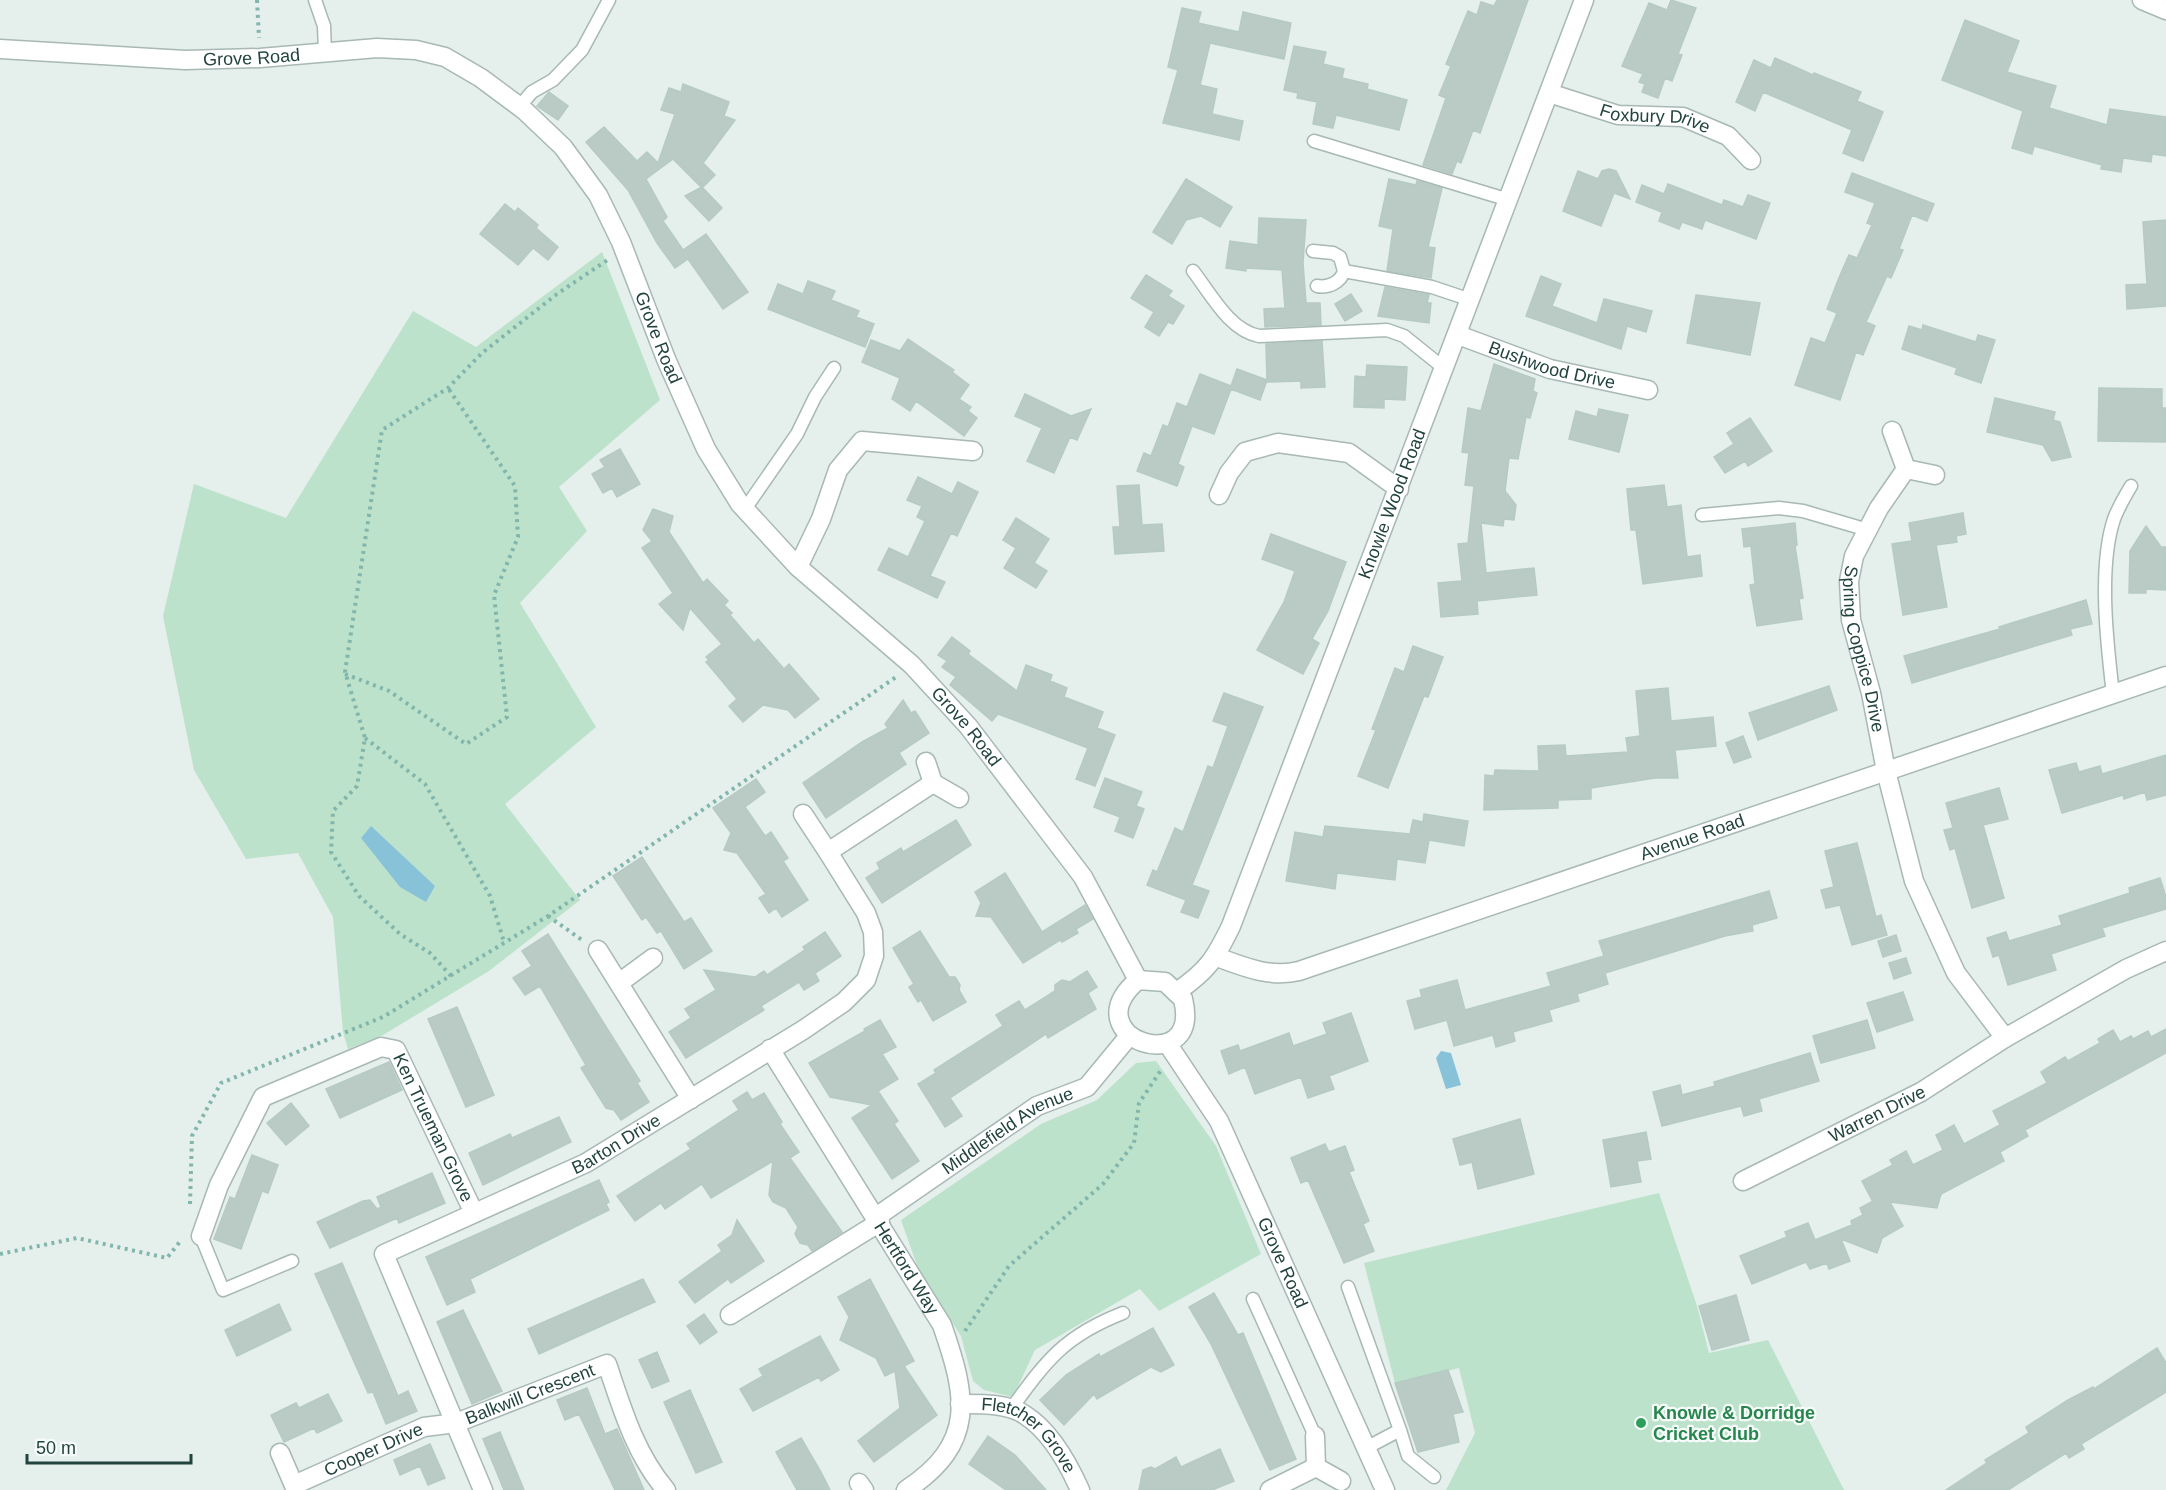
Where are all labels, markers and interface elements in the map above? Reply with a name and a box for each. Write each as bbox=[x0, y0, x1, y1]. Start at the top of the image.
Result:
street label: Grove Road bbox=[203, 45, 301, 70]
street label: Foxbury Drive bbox=[1597, 100, 1713, 137]
street label: Grove Road bbox=[631, 289, 686, 387]
street label: Bushwood Drive bbox=[1486, 337, 1617, 393]
street label: Knowle Wood Road bbox=[1354, 426, 1430, 582]
street label: Spring Coppice Drive bbox=[1839, 564, 1888, 734]
street label: Grove Road bbox=[927, 683, 1005, 770]
street label: Avenue Road bbox=[1638, 810, 1747, 864]
street label: Ken Trueman Grove bbox=[389, 1050, 477, 1205]
street label: Warren Drive bbox=[1826, 1081, 1929, 1146]
street label: Middlefield Avenue bbox=[938, 1083, 1076, 1178]
street label: Barton Drive bbox=[569, 1110, 664, 1178]
street label: Grove Road bbox=[1254, 1214, 1312, 1311]
street label: Hertford Way bbox=[870, 1218, 943, 1318]
street label: Balkwill Crescent bbox=[462, 1360, 597, 1428]
street label: Fletcher Grove bbox=[981, 1394, 1080, 1476]
place label: Knowle & Dorridge Cricket Club bbox=[1653, 1403, 1815, 1444]
marker: Knowle & Dorridge Cricket Club bbox=[1634, 1416, 1648, 1430]
street label: Cooper Drive bbox=[321, 1419, 426, 1480]
scale bar bbox=[27, 1427, 190, 1465]
text: 50 m bbox=[36, 1438, 76, 1458]

